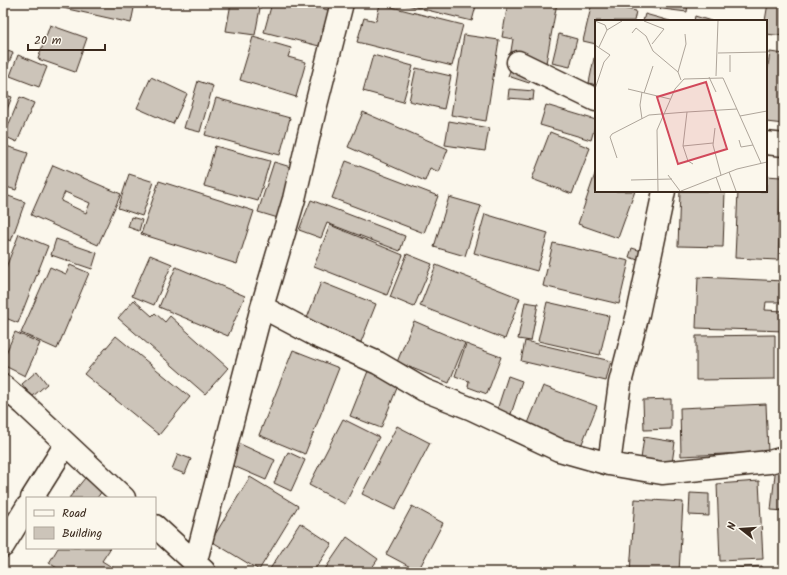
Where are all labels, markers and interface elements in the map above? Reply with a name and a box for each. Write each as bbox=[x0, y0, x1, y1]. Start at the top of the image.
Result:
inset map bbox=[595, 20, 767, 192]
scale bar bbox=[28, 26, 105, 52]
text: 20 m bbox=[34, 31, 62, 50]
legend bbox=[26, 497, 156, 549]
text: Road bbox=[62, 504, 87, 523]
north arrow bbox=[721, 509, 761, 549]
text: N bbox=[723, 520, 742, 532]
text: Building bbox=[62, 524, 102, 543]

